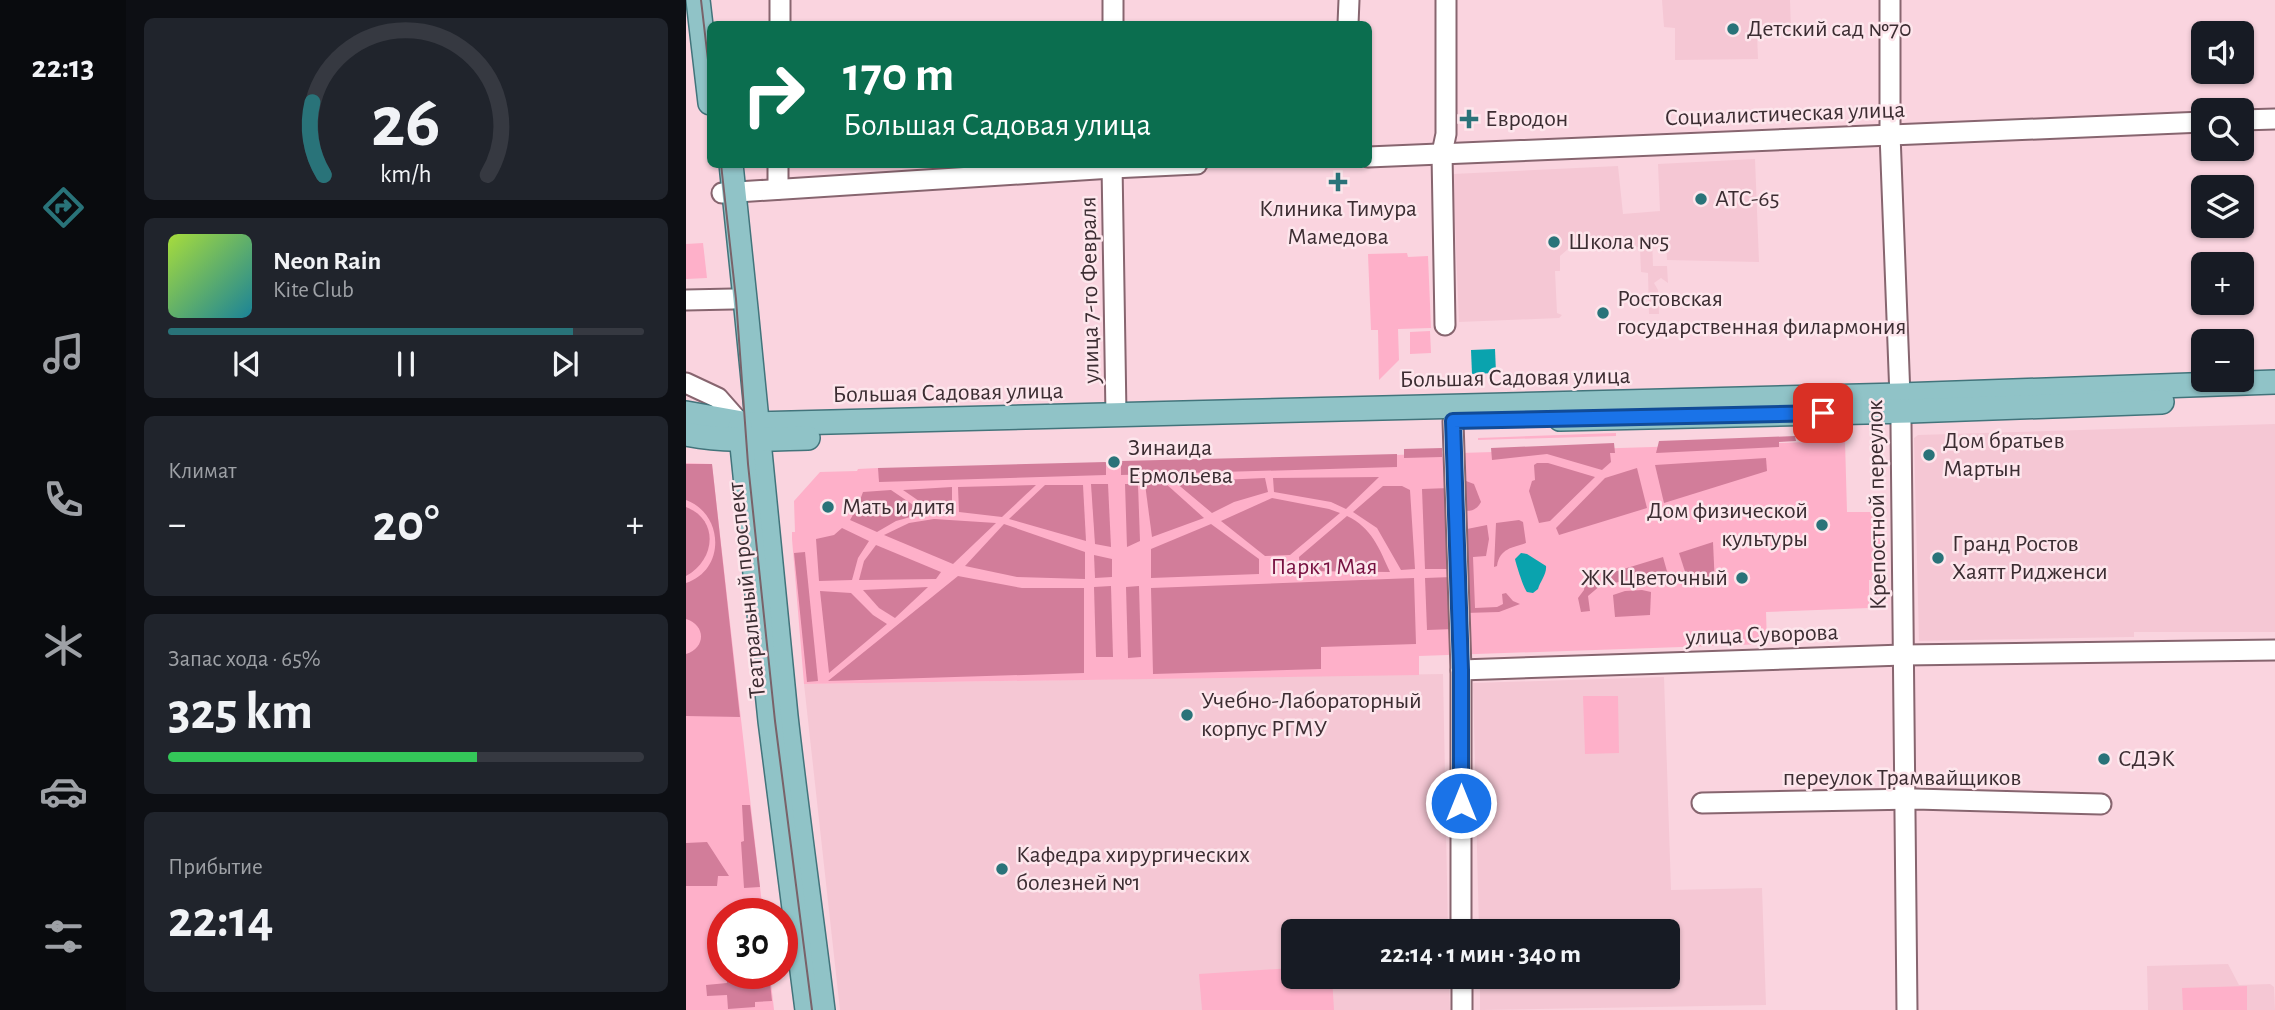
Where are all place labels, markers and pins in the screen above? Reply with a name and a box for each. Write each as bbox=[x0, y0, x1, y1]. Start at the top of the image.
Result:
place label: Детский сад №70 bbox=[1747, 17, 1912, 41]
marker: Детский сад №70 bbox=[1725, 21, 1741, 37]
place label: Евродон bbox=[1485, 107, 1568, 131]
marker: Евродон bbox=[1459, 109, 1479, 129]
marker: Клиника Тимура Мамедова bbox=[1328, 172, 1348, 192]
place label: АТС-65 bbox=[1715, 187, 1780, 211]
marker: АТС-65 bbox=[1693, 191, 1709, 207]
place label: Клиника Тимура Мамедова bbox=[1259, 197, 1417, 249]
place label: Школа №5 bbox=[1568, 230, 1669, 254]
marker: Школа №5 bbox=[1546, 234, 1562, 250]
place label: Ростовская государственная филармония bbox=[1617, 287, 1906, 339]
marker: Ростовская государственная филармония bbox=[1595, 305, 1611, 321]
pin bbox=[1793, 383, 1853, 443]
place label: Дом братьев Мартын bbox=[1943, 429, 2065, 481]
place label: Зинаида Ермольева bbox=[1128, 436, 1233, 488]
marker: Дом братьев Мартын bbox=[1921, 447, 1937, 463]
marker: Зинаида Ермольева bbox=[1106, 454, 1122, 470]
place label: Мать и дитя bbox=[842, 495, 955, 519]
marker: Мать и дитя bbox=[820, 499, 836, 515]
place label: Дом физической культуры bbox=[1647, 499, 1808, 551]
marker: Дом физической культуры bbox=[1814, 517, 1830, 533]
place label: Гранд Ростов Хаятт Ридженси bbox=[1952, 532, 2108, 584]
marker: Гранд Ростов Хаятт Ридженси bbox=[1930, 550, 1946, 566]
place label: ЖК Цветочный bbox=[1581, 566, 1728, 590]
marker: ЖК Цветочный bbox=[1734, 570, 1750, 586]
place label: Учебно-Лабораторный корпус РГМУ bbox=[1201, 689, 1422, 741]
marker: Учебно-Лабораторный корпус РГМУ bbox=[1179, 707, 1195, 723]
place label: СДЭК bbox=[2118, 747, 2175, 771]
marker: СДЭК bbox=[2096, 751, 2112, 767]
place label: Кафедра хирургических болезней №1 bbox=[1016, 843, 1250, 895]
marker: Кафедра хирургических болезней №1 bbox=[994, 861, 1010, 877]

